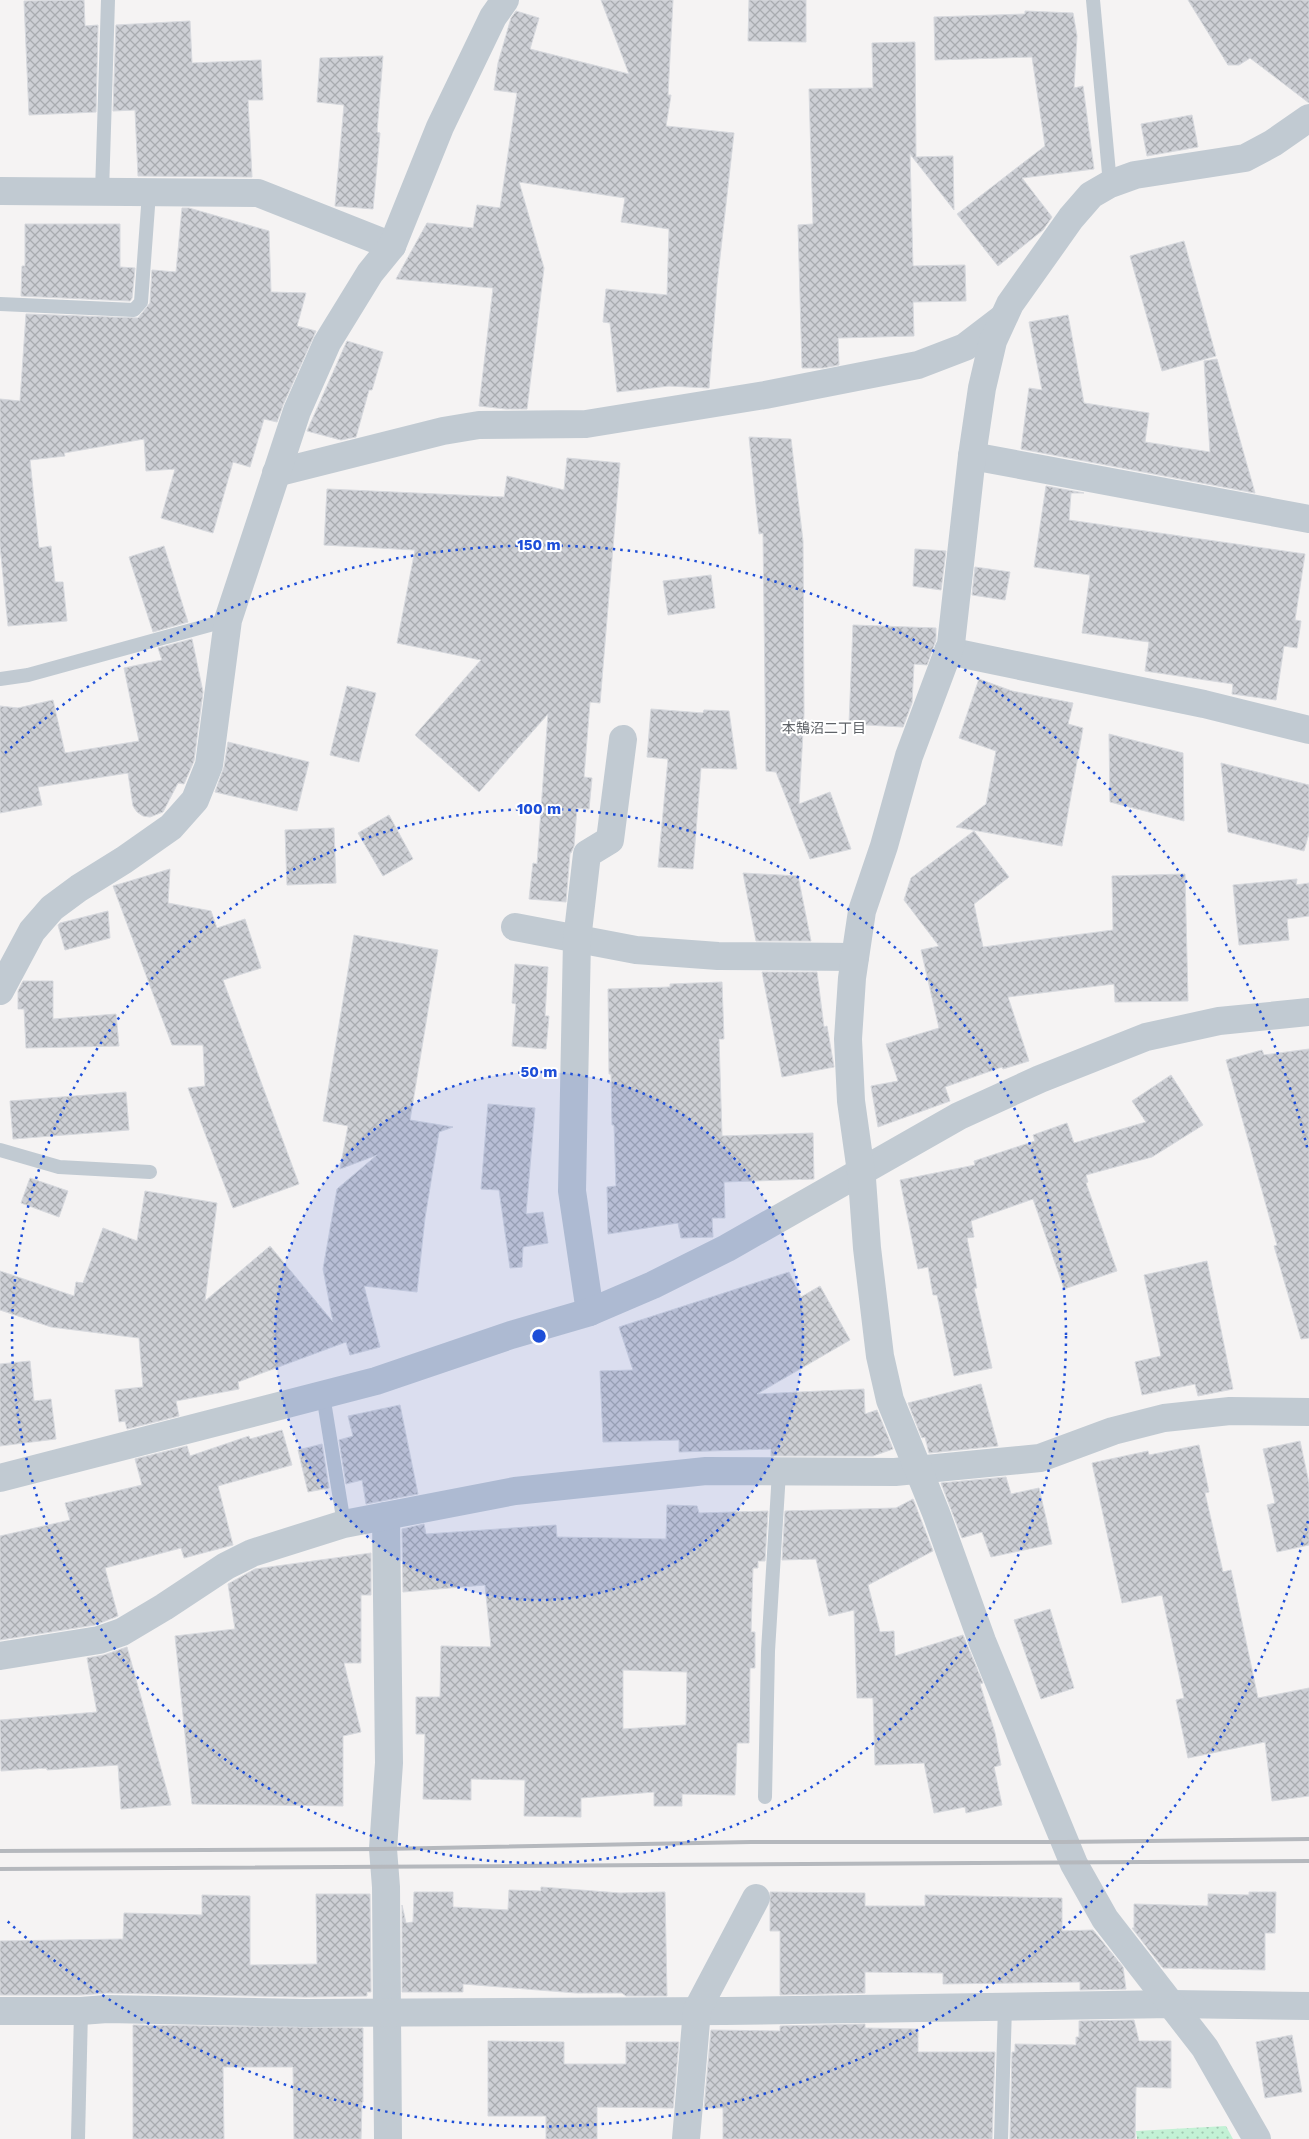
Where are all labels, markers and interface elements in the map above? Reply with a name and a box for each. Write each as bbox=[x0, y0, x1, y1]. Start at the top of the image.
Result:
text: 150 m bbox=[517, 536, 561, 554]
district label: 本鵠沼二丁目 bbox=[782, 720, 866, 736]
text: 100 m bbox=[517, 800, 561, 818]
text: 50 m bbox=[521, 1063, 557, 1081]
centre of rings bbox=[530, 1327, 548, 1345]

